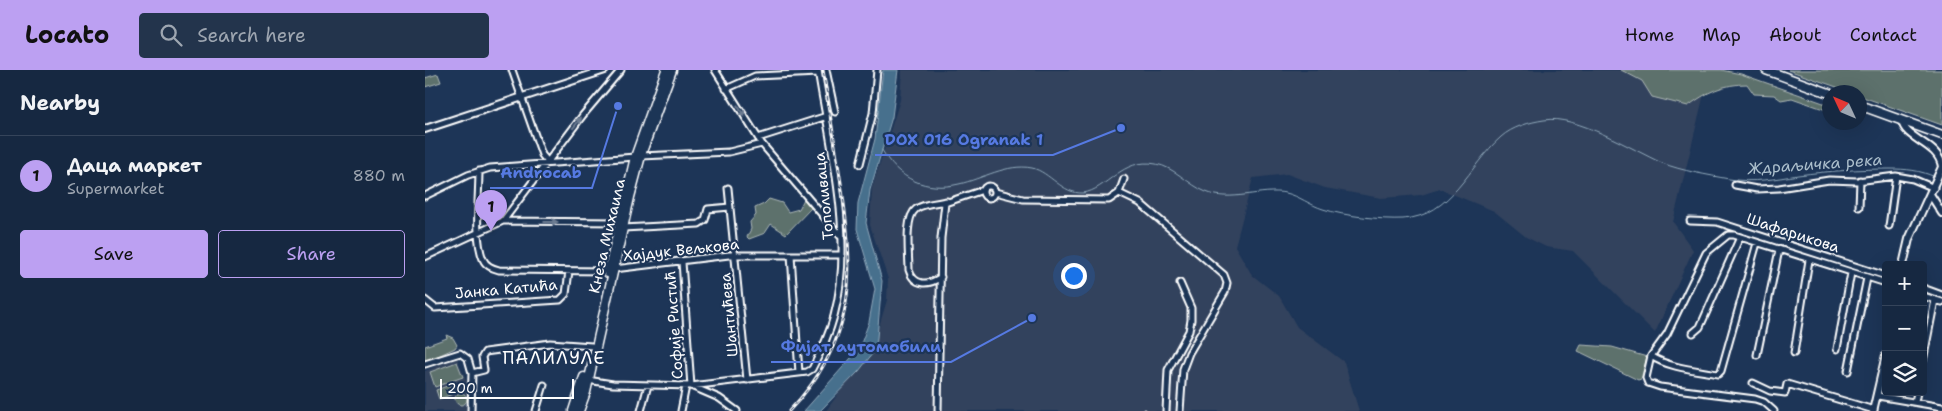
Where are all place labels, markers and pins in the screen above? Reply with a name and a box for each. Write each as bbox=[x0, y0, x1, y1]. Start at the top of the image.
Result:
callout: DOX 016 Ogranak 1 bbox=[875, 124, 1053, 155]
callout: Androcab bbox=[490, 157, 592, 188]
pin: 1 bbox=[475, 190, 507, 231]
callout: Фијат аутомобили bbox=[771, 331, 951, 362]

